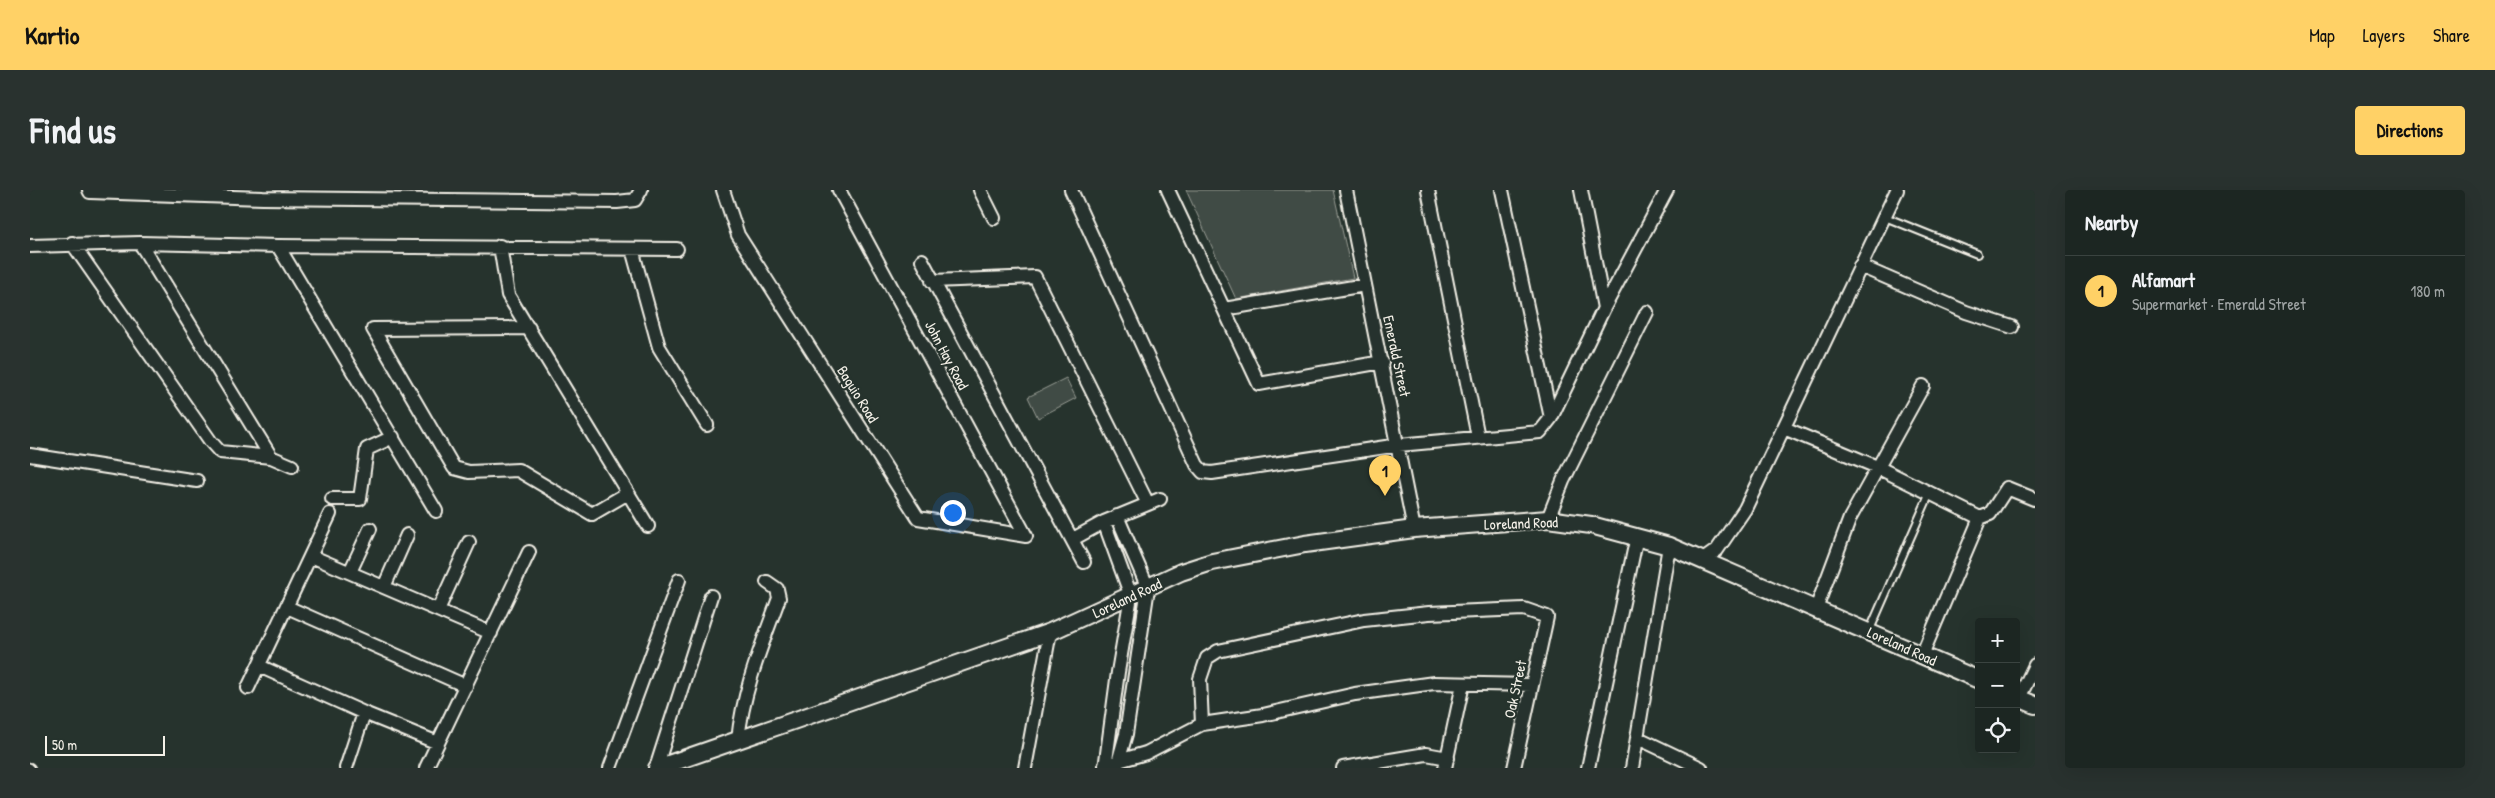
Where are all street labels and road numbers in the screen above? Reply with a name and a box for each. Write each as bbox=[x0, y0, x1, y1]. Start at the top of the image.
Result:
street label: Emerald Street bbox=[1378, 313, 1416, 399]
street label: John Hay Road bbox=[920, 317, 974, 393]
street label: Baguio Road bbox=[832, 361, 884, 427]
street label: Loreland Road bbox=[1484, 511, 1558, 535]
street label: Loreland Road bbox=[1089, 573, 1165, 623]
street label: Loreland Road bbox=[1864, 621, 1940, 671]
street label: Oak Street bbox=[1499, 657, 1532, 720]

